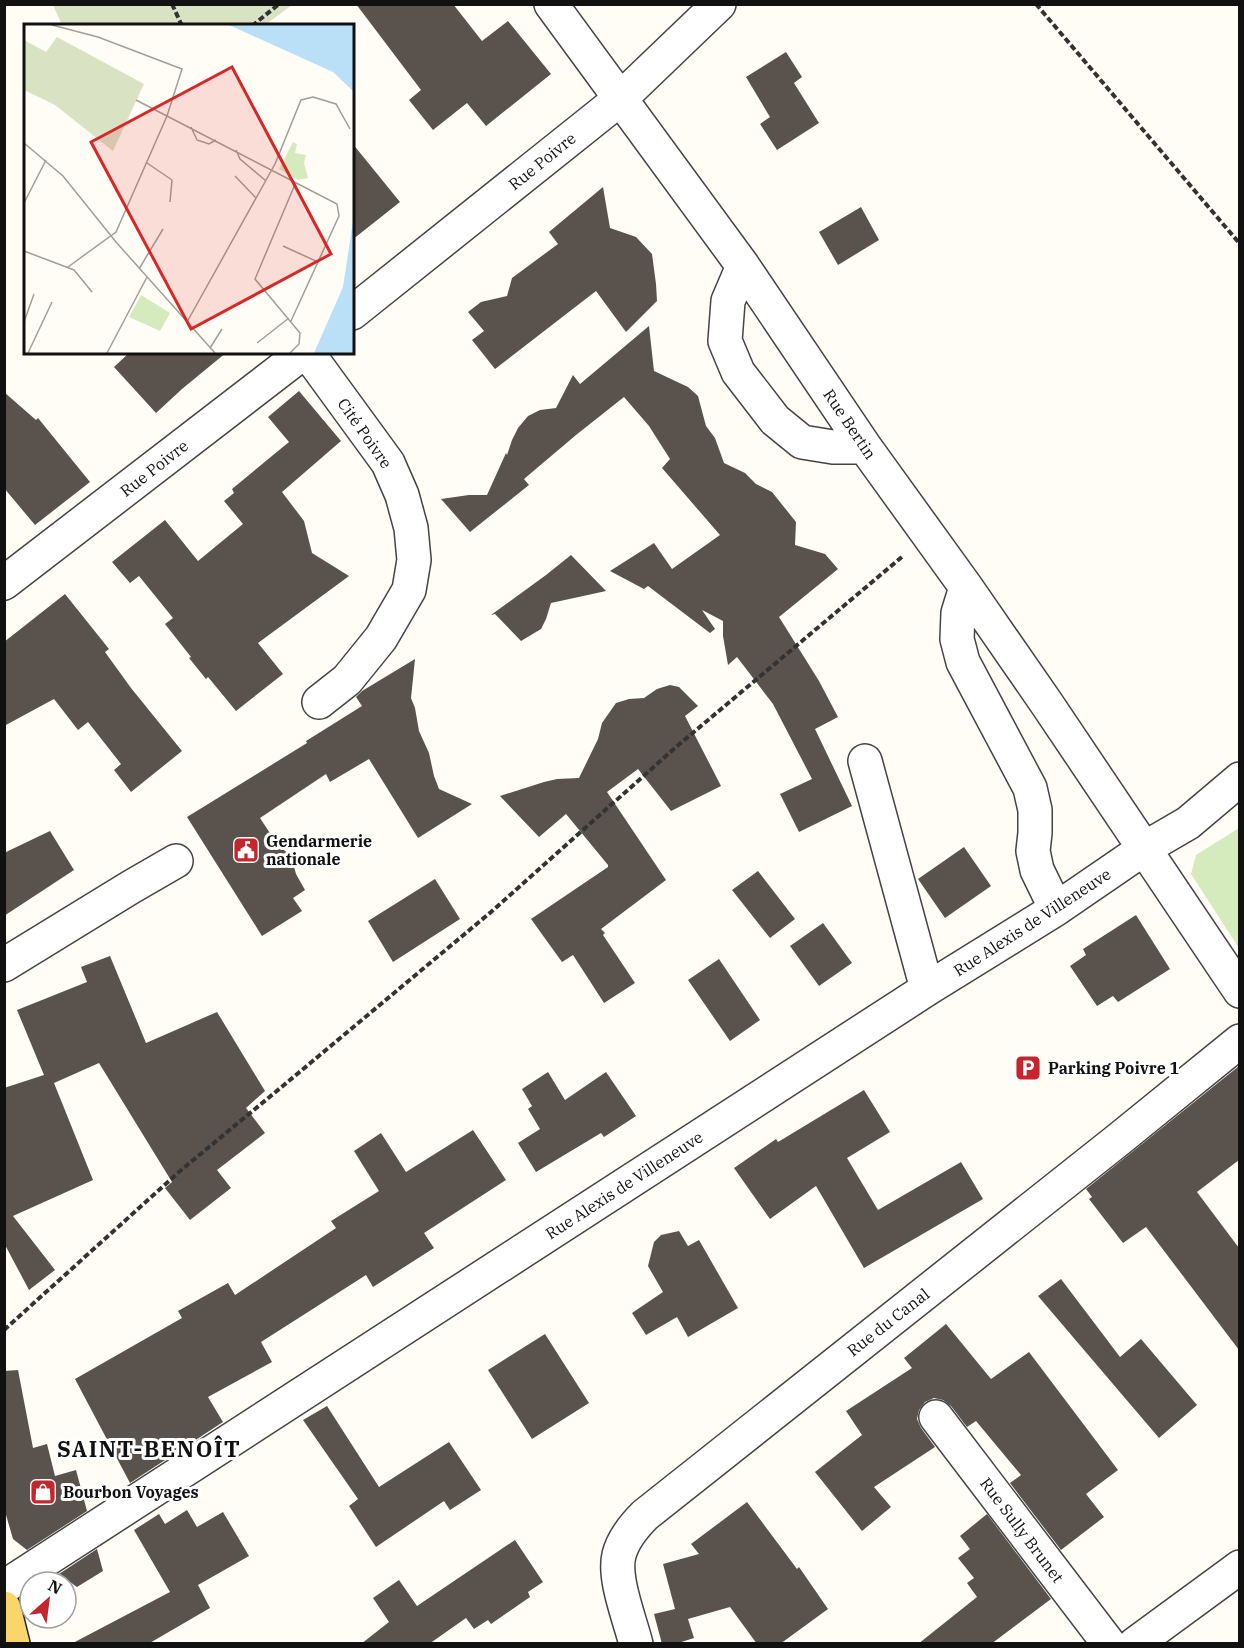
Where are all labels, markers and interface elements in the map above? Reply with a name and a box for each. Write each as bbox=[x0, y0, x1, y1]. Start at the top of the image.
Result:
inset map bbox=[24, 24, 354, 354]
street label: Rue Poivre bbox=[504, 128, 580, 194]
street label: Rue Bertin bbox=[819, 385, 881, 463]
street label: Cité Poivre bbox=[333, 394, 397, 472]
street label: Rue Poivre bbox=[116, 435, 192, 501]
place label: Gendarmerie nationale bbox=[266, 831, 372, 869]
public building icon: Gendarmerie nationale bbox=[231, 835, 261, 865]
street label: Rue Alexis de Villeneuve bbox=[950, 864, 1114, 980]
parking icon: Parking Poivre 1 bbox=[1013, 1053, 1043, 1083]
place label: Parking Poivre 1 bbox=[1048, 1058, 1179, 1078]
street label: Rue Alexis de Villeneuve bbox=[542, 1127, 706, 1243]
street label: Rue du Canal bbox=[843, 1284, 933, 1360]
district label: SAINT-BENOÎT bbox=[57, 1434, 241, 1463]
street label: Rue Sully Brunet bbox=[976, 1473, 1068, 1587]
shop icon: Bourbon Voyages bbox=[28, 1477, 58, 1507]
place label: Bourbon Voyages bbox=[63, 1482, 199, 1502]
north arrow bbox=[18, 1570, 78, 1630]
text: N bbox=[45, 1575, 65, 1599]

